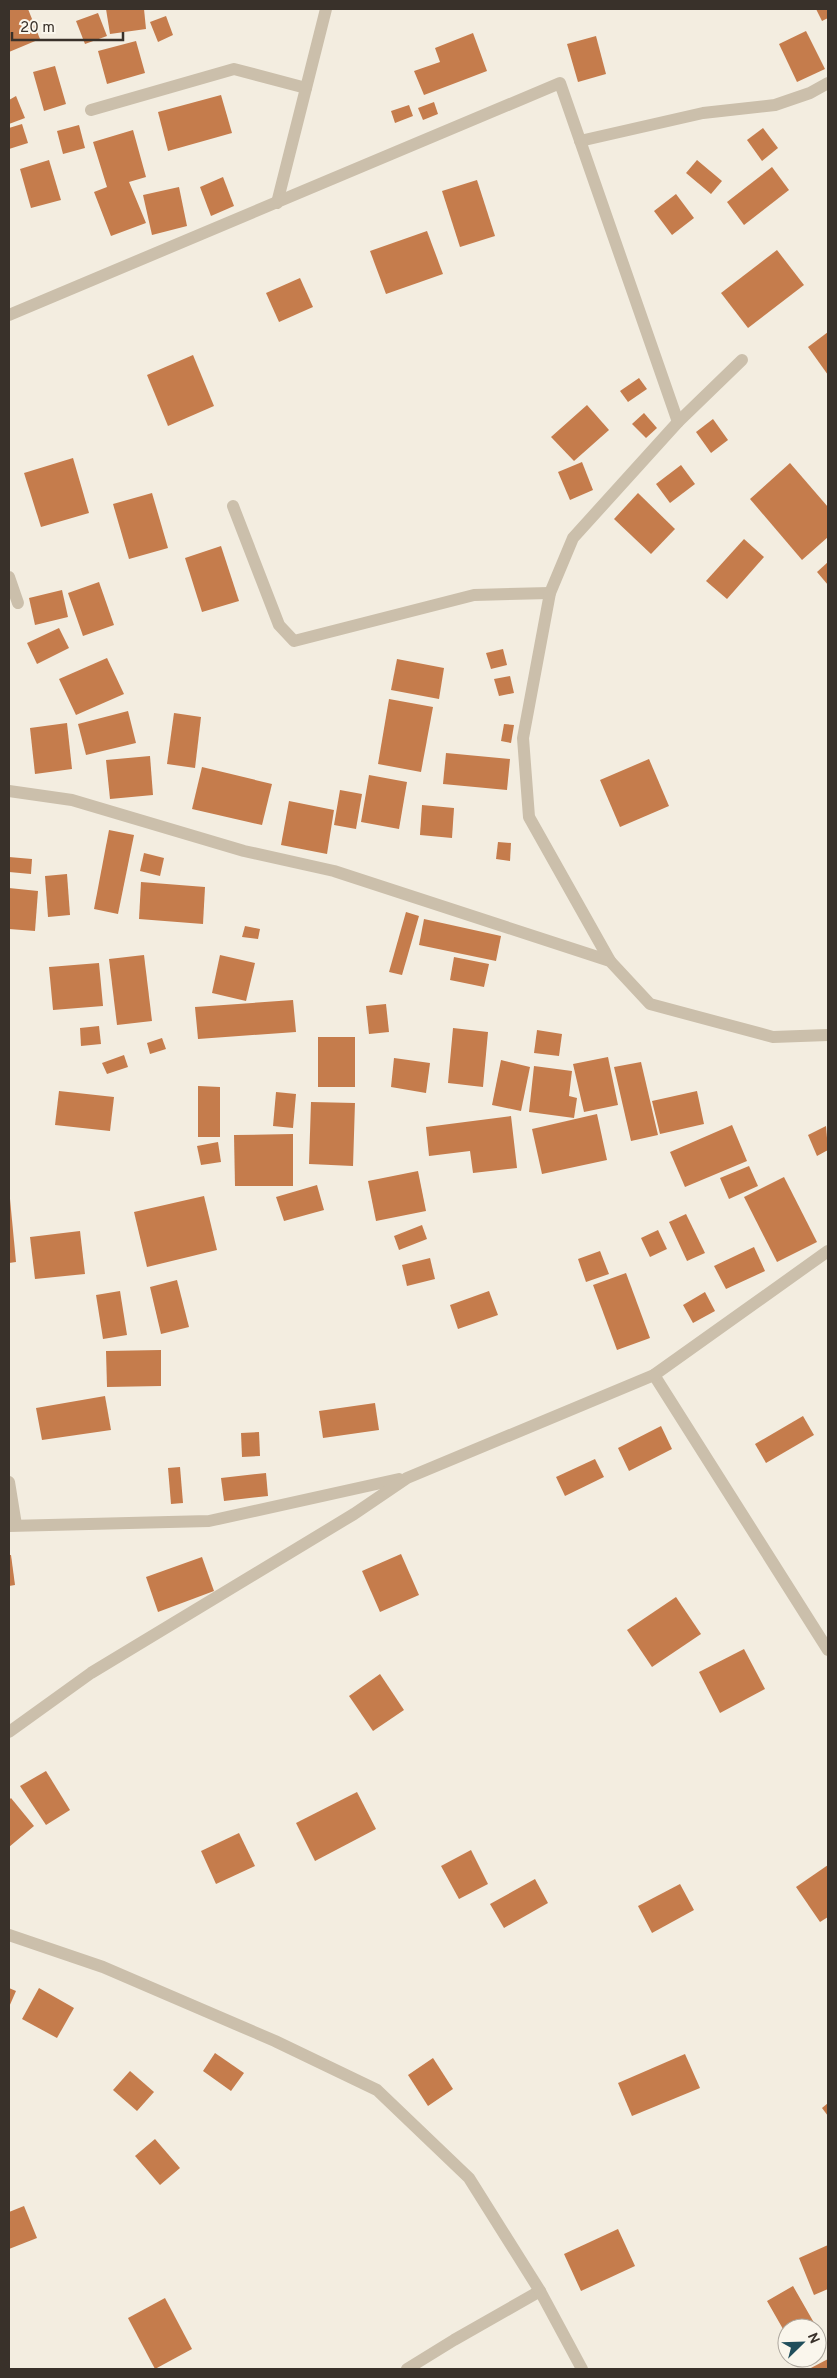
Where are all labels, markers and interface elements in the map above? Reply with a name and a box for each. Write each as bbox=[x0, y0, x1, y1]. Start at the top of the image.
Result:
scale bar bbox=[12, 10, 124, 42]
text: 20 m bbox=[20, 19, 55, 38]
north arrow bbox=[777, 2318, 827, 2368]
text: N bbox=[803, 2331, 822, 2346]

